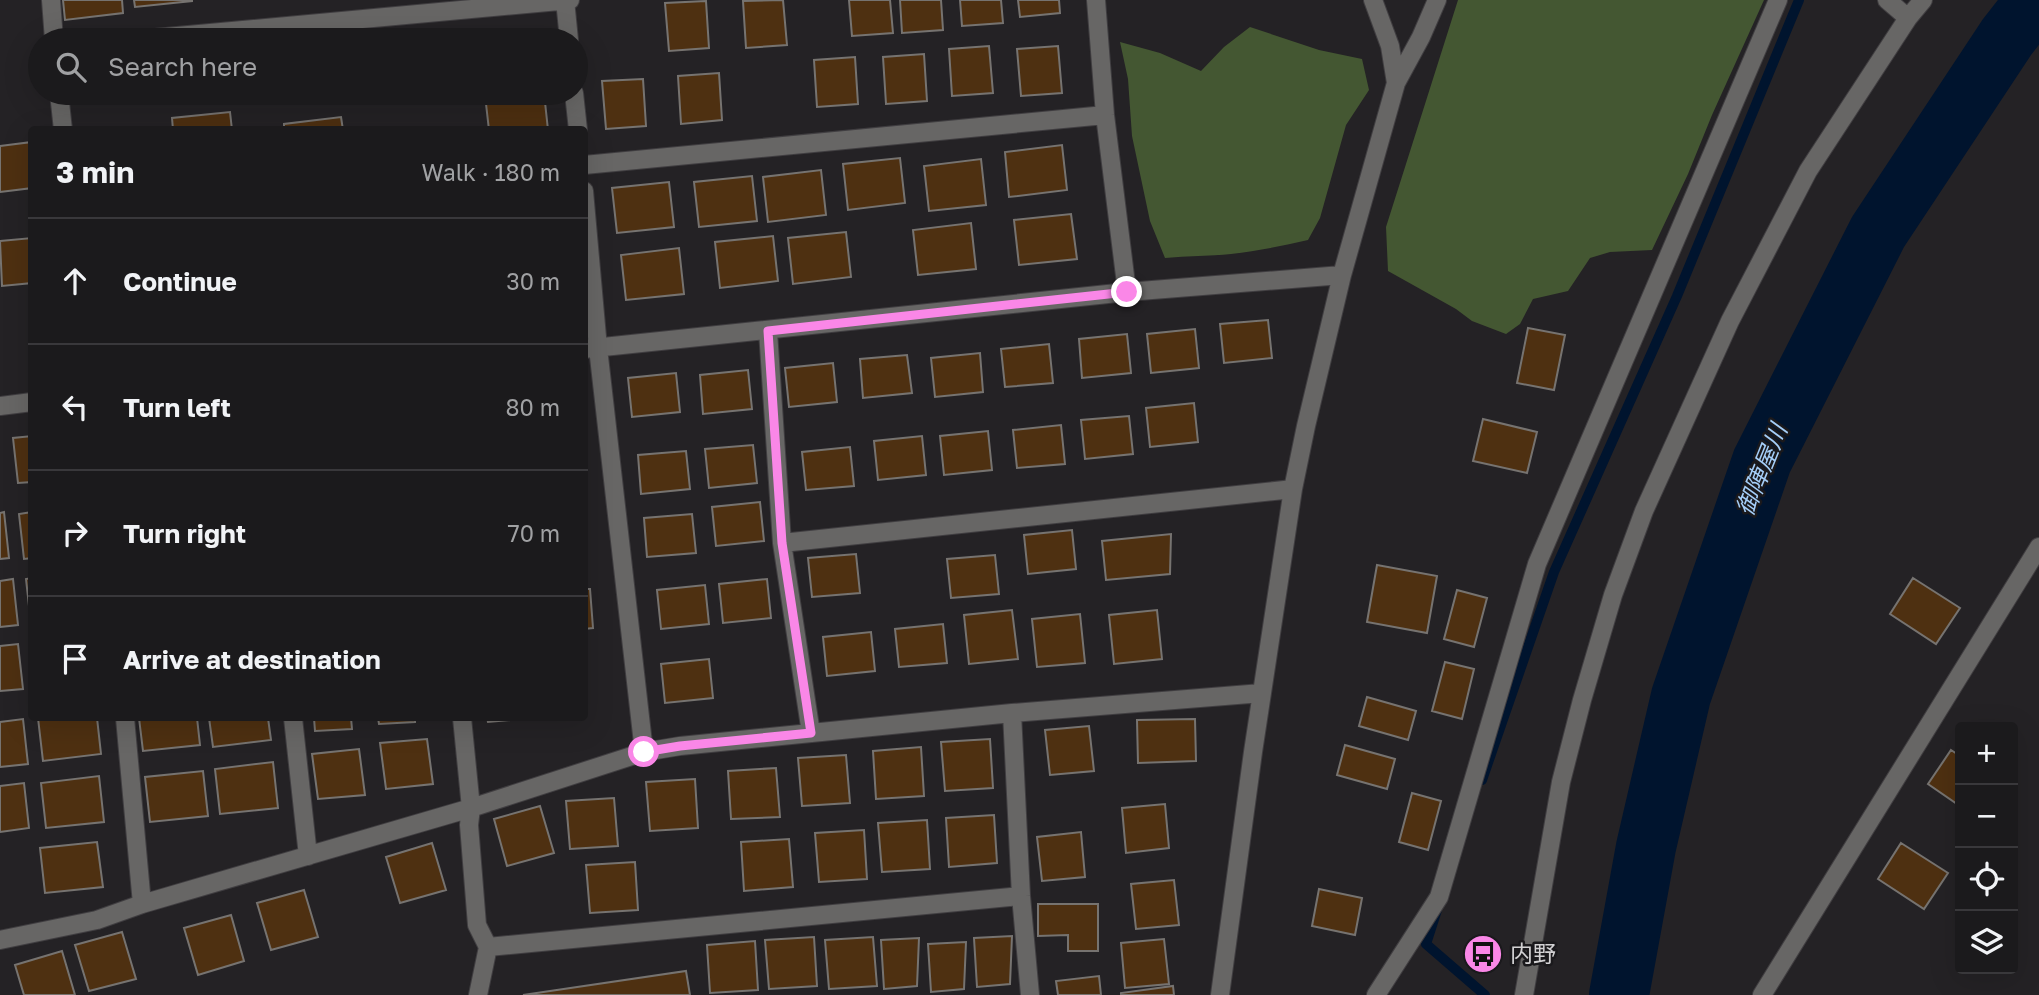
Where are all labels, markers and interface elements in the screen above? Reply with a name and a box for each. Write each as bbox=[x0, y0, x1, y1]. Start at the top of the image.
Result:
search box bbox=[28, 28, 588, 105]
icon: search bbox=[52, 48, 90, 86]
text: Search here bbox=[108, 51, 257, 82]
text: 3 min bbox=[56, 154, 134, 190]
text: Walk · 180 m bbox=[422, 158, 560, 186]
icon: ahead bbox=[56, 262, 94, 300]
text: Continue bbox=[123, 266, 237, 297]
text: 30 m bbox=[506, 267, 560, 295]
route end bbox=[1111, 276, 1142, 307]
icon: left bbox=[56, 388, 94, 426]
text: Turn left bbox=[123, 392, 231, 423]
text: 80 m bbox=[506, 393, 560, 421]
water label: 御陣屋川 bbox=[1729, 417, 1793, 519]
icon: right bbox=[56, 514, 94, 552]
text: Turn right bbox=[123, 518, 246, 549]
text: 70 m bbox=[507, 519, 560, 547]
icon: arrive bbox=[56, 640, 94, 678]
text: Arrive at destination bbox=[123, 644, 381, 675]
map controls bbox=[1955, 722, 2018, 974]
button: + bbox=[1955, 722, 2018, 785]
route start bbox=[628, 736, 659, 767]
button: − bbox=[1955, 785, 2018, 848]
button: locate bbox=[1955, 848, 2018, 911]
button: layers bbox=[1955, 911, 2018, 974]
bus stop icon: 内野 bbox=[1462, 933, 1504, 975]
place label: 内野 bbox=[1510, 939, 1556, 967]

